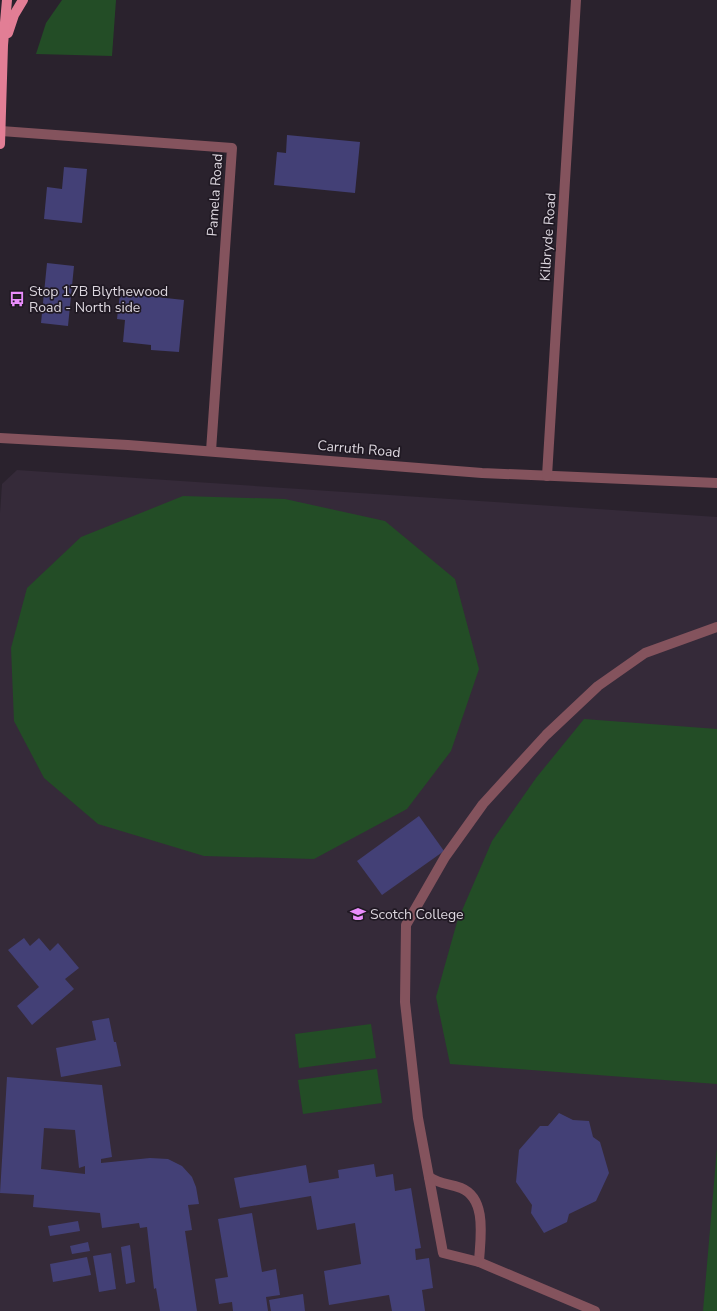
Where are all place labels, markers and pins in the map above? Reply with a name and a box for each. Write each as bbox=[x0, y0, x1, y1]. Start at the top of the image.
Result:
place label: Stop 17B Blythewood Road - North side bbox=[29, 282, 168, 317]
bus stop icon: Stop 17B Blythewood Road - North side bbox=[8, 290, 26, 308]
school or university icon: Scotch College bbox=[349, 905, 367, 923]
place label: Scotch College bbox=[370, 905, 464, 924]

